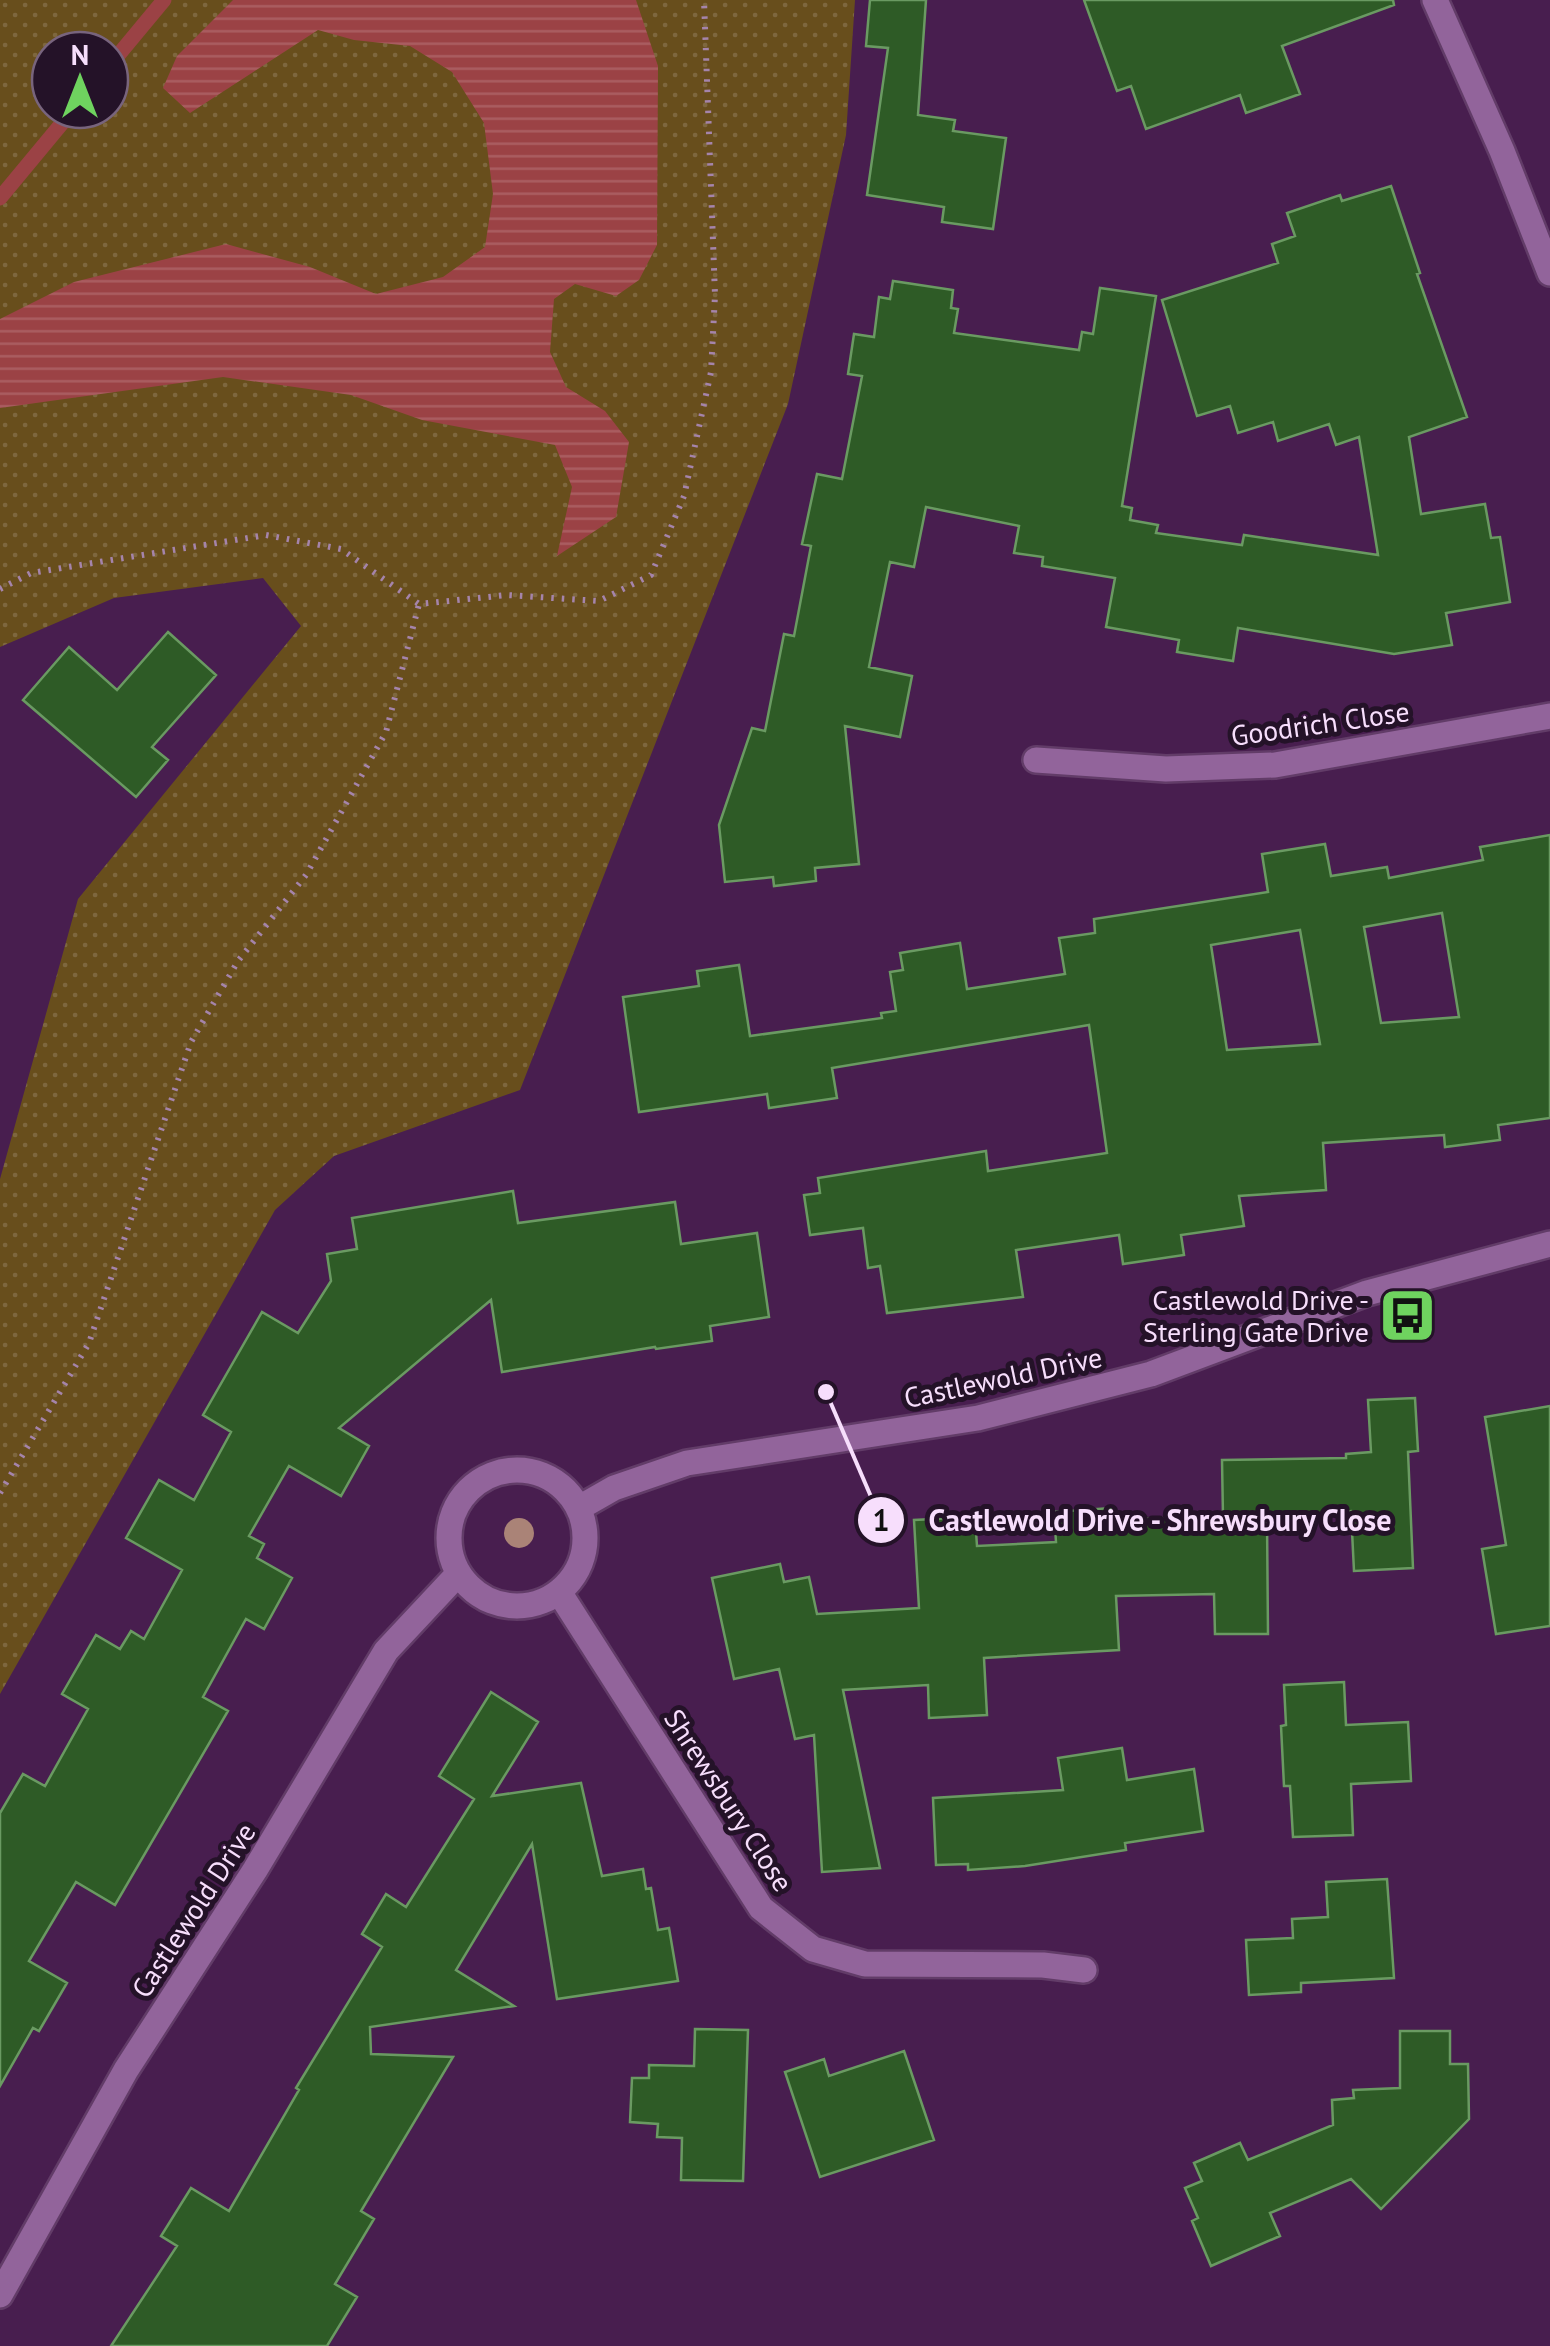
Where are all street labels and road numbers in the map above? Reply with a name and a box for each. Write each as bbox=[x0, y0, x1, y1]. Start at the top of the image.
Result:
street label: Goodrich Close bbox=[1228, 692, 1412, 754]
street label: Castlewold Drive bbox=[901, 1338, 1105, 1416]
street label: Shrewsbury Close bbox=[656, 1702, 802, 1898]
street label: Castlewold Drive bbox=[123, 1815, 263, 2005]

